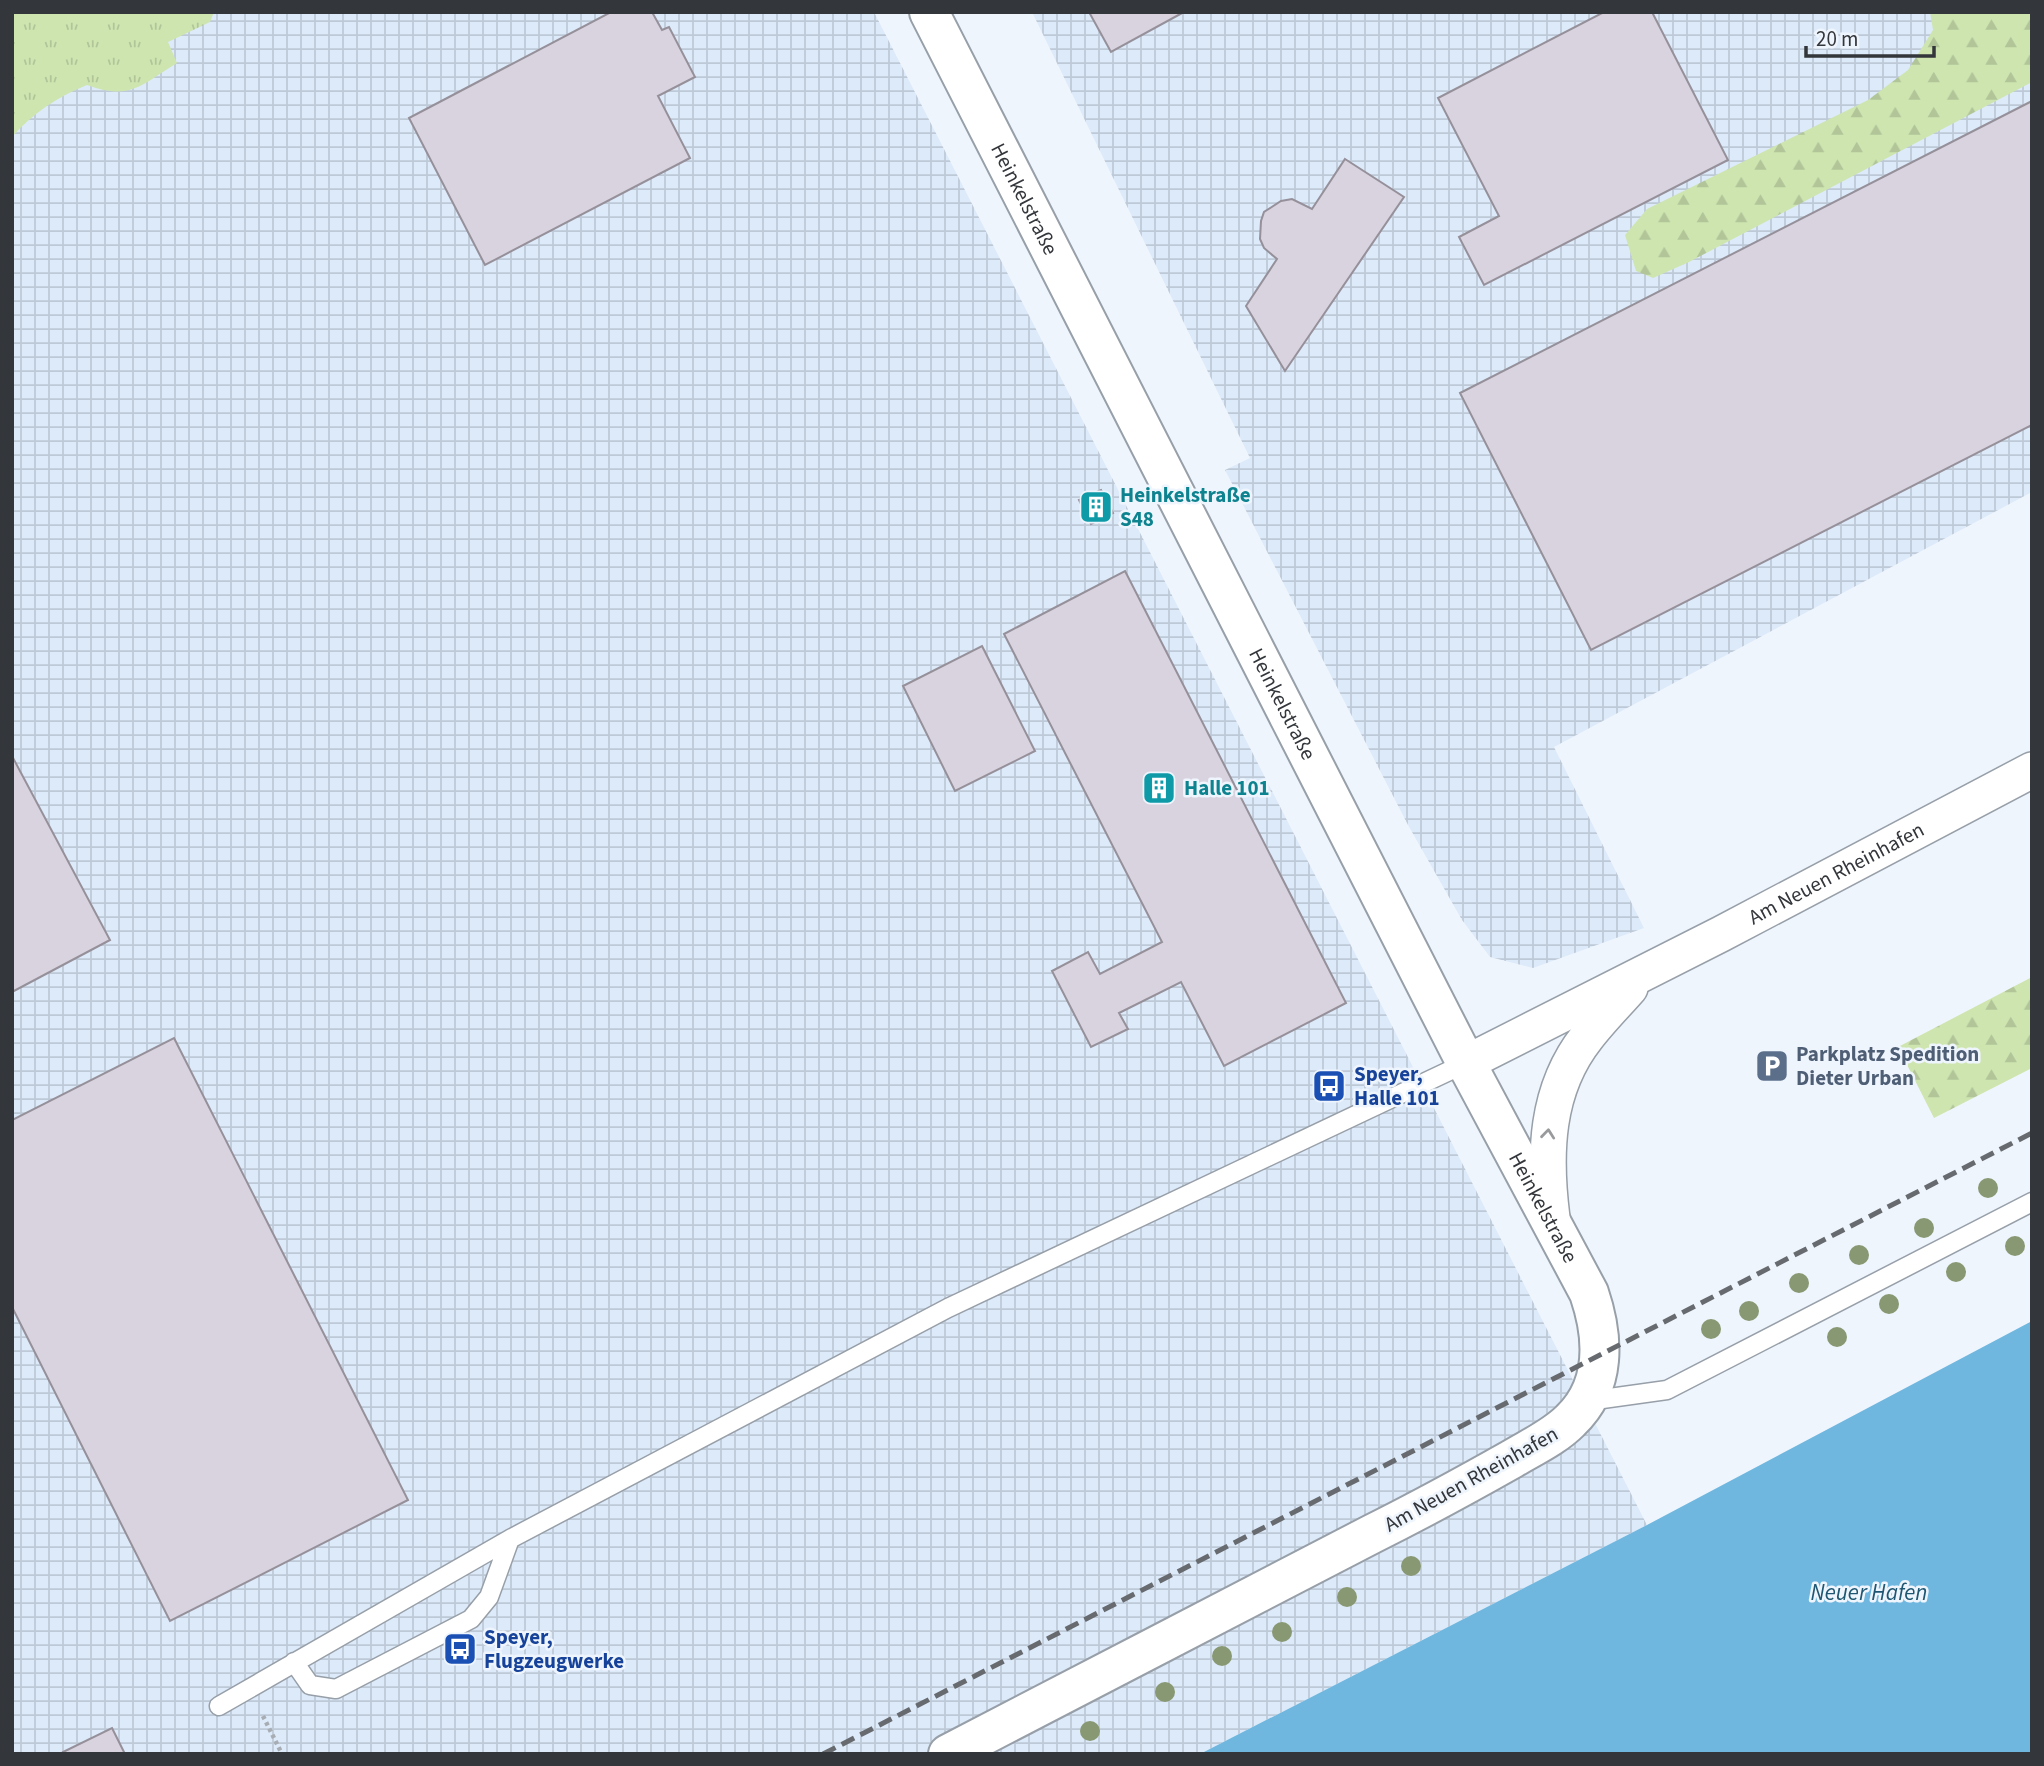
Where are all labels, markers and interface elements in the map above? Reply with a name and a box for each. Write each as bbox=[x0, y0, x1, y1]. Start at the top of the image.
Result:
scale bar bbox=[1806, 14, 1934, 58]
text: 20 m bbox=[1816, 24, 1858, 54]
street label: Heinkelstraße bbox=[983, 138, 1066, 260]
place label: Heinkelstraße S48 bbox=[1120, 480, 1251, 534]
building icon: Heinkelstraße S48 bbox=[1077, 488, 1115, 526]
street label: Heinkelstraße bbox=[1241, 643, 1324, 765]
building icon: Halle 101 bbox=[1140, 769, 1178, 807]
place label: Halle 101 bbox=[1184, 773, 1270, 803]
street label: Am Neuen Rheinhafen bbox=[1743, 815, 1929, 932]
place label: Parkplatz Spedition Dieter Urban bbox=[1796, 1039, 1979, 1093]
parking icon: Parkplatz Spedition Dieter Urban bbox=[1753, 1047, 1791, 1085]
place label: Speyer, Halle 101 bbox=[1354, 1059, 1440, 1113]
bus stop icon: Speyer, Halle 101 bbox=[1310, 1067, 1348, 1105]
one-way arrow bbox=[1541, 1128, 1556, 1139]
street label: Heinkelstraße bbox=[1501, 1147, 1585, 1268]
street label: Am Neuen Rheinhafen bbox=[1379, 1419, 1563, 1539]
water label: Neuer Hafen bbox=[1811, 1576, 1927, 1609]
place label: Speyer, Flugzeugwerke bbox=[484, 1622, 624, 1676]
bus stop icon: Speyer, Flugzeugwerke bbox=[441, 1630, 479, 1668]

